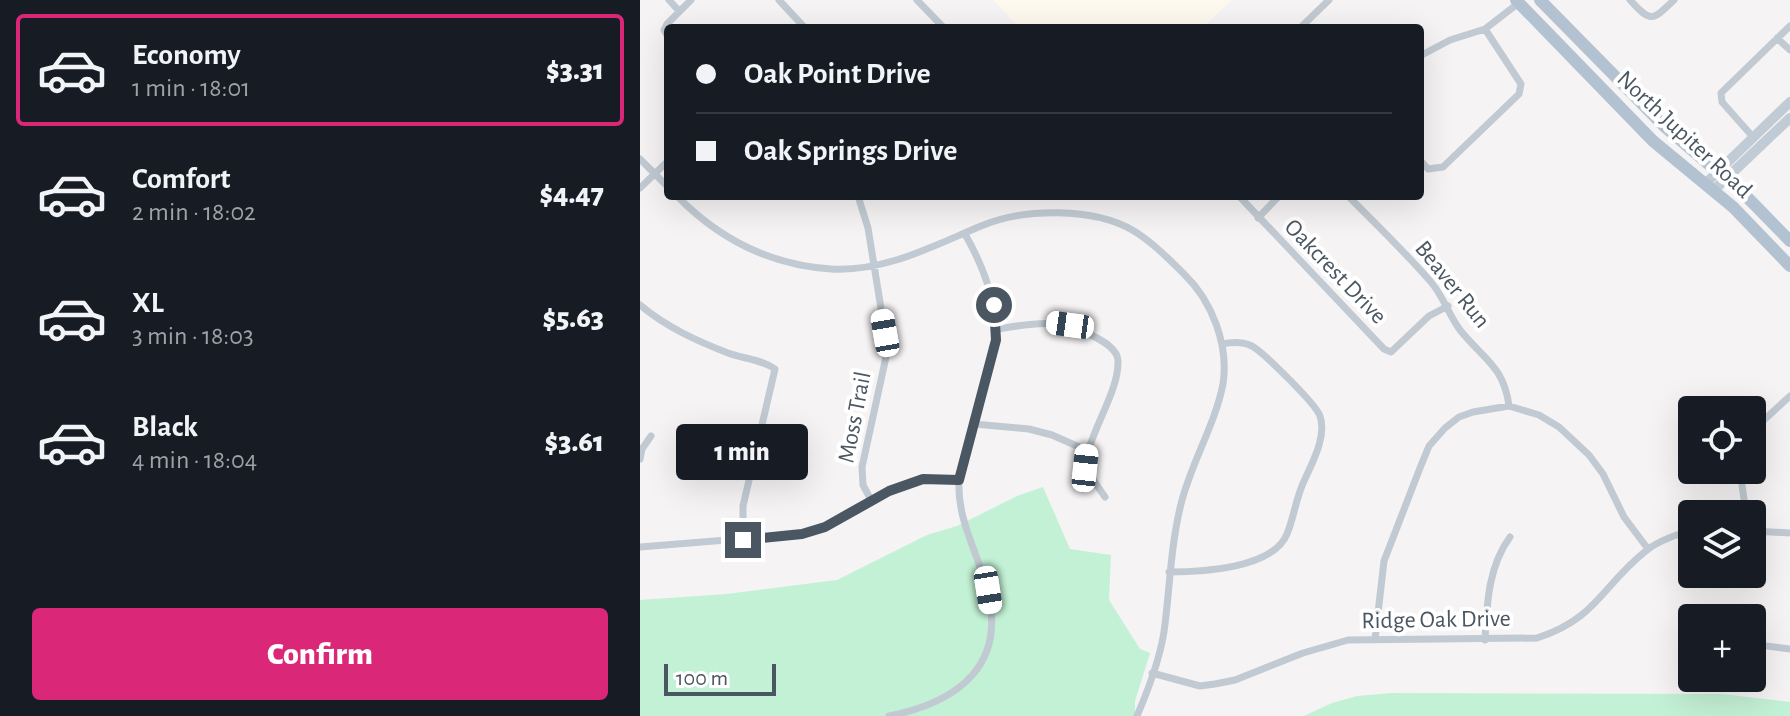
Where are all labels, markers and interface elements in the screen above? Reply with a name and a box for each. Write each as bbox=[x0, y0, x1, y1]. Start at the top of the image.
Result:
icon: car bbox=[36, 34, 108, 106]
text: Economy bbox=[132, 40, 241, 70]
text: $3.31 bbox=[546, 55, 604, 85]
text: Oak Point Drive bbox=[744, 59, 931, 89]
street label: North Jupiter Road bbox=[1612, 66, 1756, 203]
text: 1 min · 18:01 bbox=[132, 75, 250, 101]
text: Oak Springs Drive bbox=[744, 136, 957, 166]
icon: car bbox=[36, 158, 108, 230]
text: Comfort bbox=[132, 164, 231, 194]
text: $4.47 bbox=[539, 179, 604, 209]
text: 2 min · 18:02 bbox=[132, 199, 256, 225]
street label: Oakcrest Drive bbox=[1280, 215, 1391, 329]
street label: Beaver Run bbox=[1410, 237, 1494, 333]
icon: car bbox=[36, 282, 108, 354]
route start bbox=[976, 287, 1012, 323]
text: XL bbox=[132, 288, 164, 318]
text: $5.63 bbox=[542, 303, 604, 333]
car bbox=[869, 307, 901, 359]
car bbox=[1045, 310, 1095, 340]
text: 3 min · 18:03 bbox=[132, 323, 254, 349]
street label: Moss Trail bbox=[834, 369, 876, 465]
map controls bbox=[1678, 396, 1766, 692]
button: locate bbox=[1678, 396, 1766, 484]
icon: car bbox=[36, 406, 108, 478]
text: Black bbox=[132, 412, 198, 442]
callout: 1 min bbox=[677, 424, 809, 480]
text: $3.61 bbox=[545, 427, 604, 457]
text: 1 min bbox=[714, 439, 770, 465]
car bbox=[1071, 443, 1099, 493]
text: 4 min · 18:04 bbox=[132, 447, 257, 473]
button: layers bbox=[1678, 500, 1766, 588]
route end bbox=[725, 522, 761, 558]
car bbox=[972, 564, 1004, 616]
button: + bbox=[1678, 604, 1766, 692]
street label: Ridge Oak Drive bbox=[1361, 607, 1511, 633]
button: Confirm bbox=[32, 608, 608, 700]
scale bar bbox=[664, 660, 776, 696]
text: 100 m bbox=[676, 667, 728, 689]

